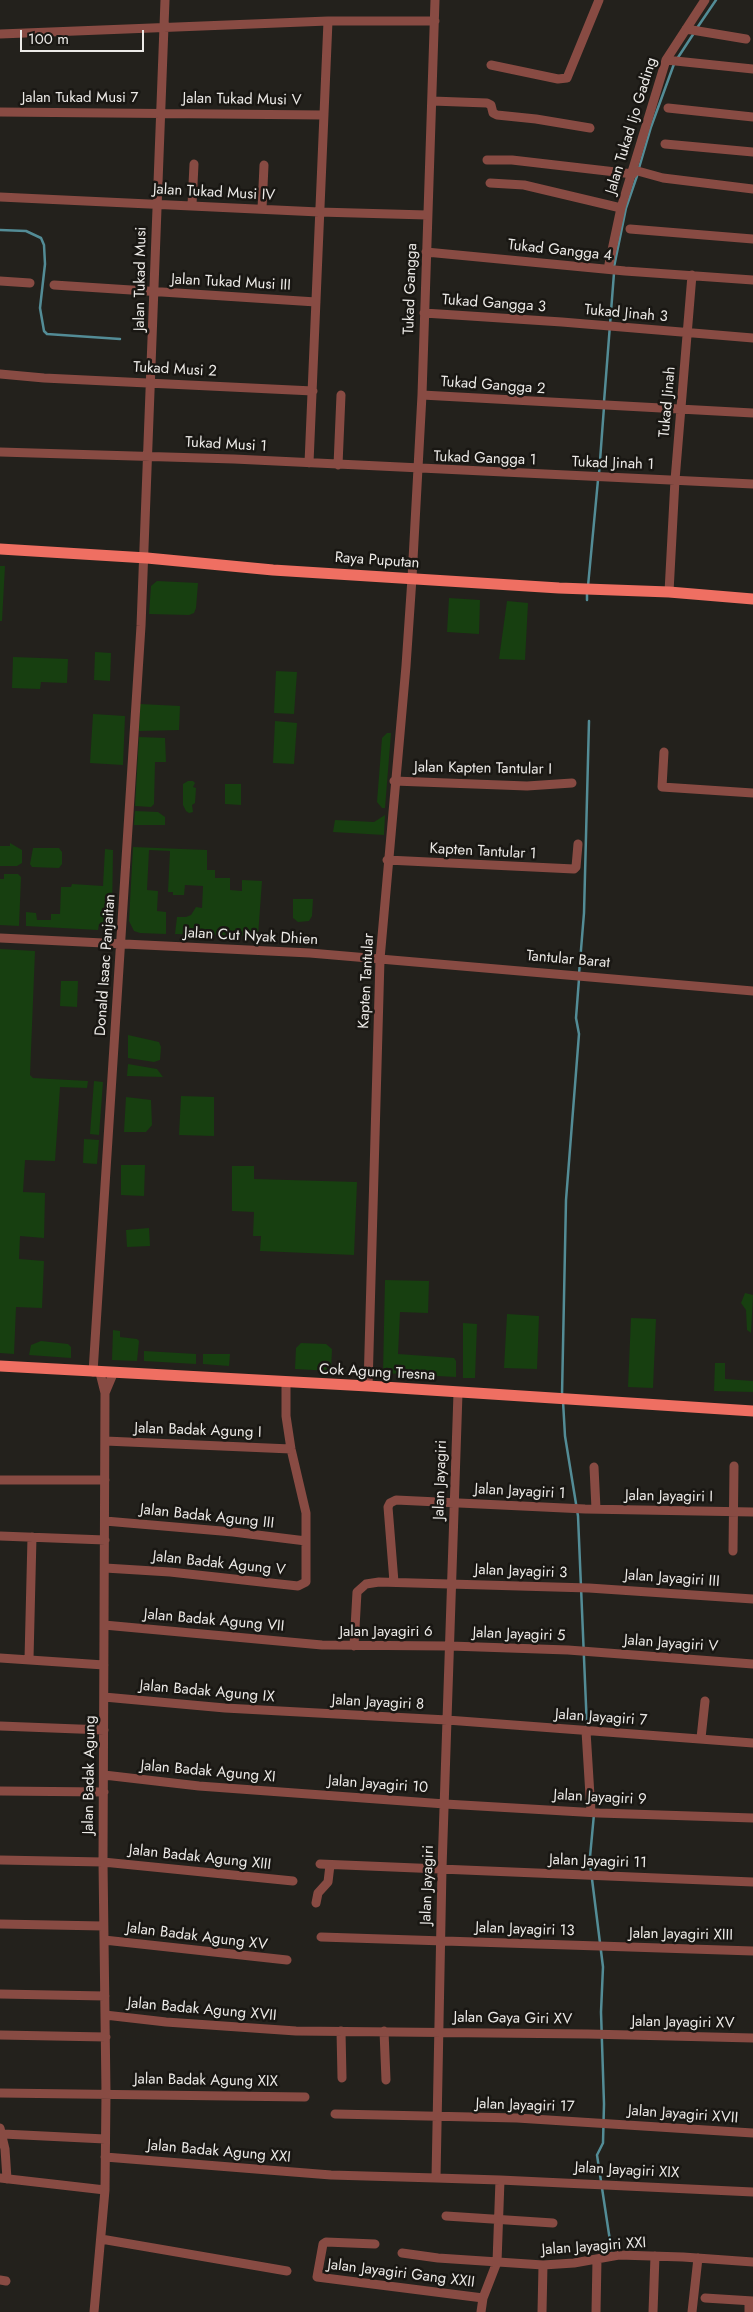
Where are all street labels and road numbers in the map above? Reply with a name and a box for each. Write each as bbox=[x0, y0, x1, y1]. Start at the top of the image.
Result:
street label: Jalan Tukad Ijo Gading bbox=[603, 55, 661, 197]
street label: Jalan Tukad Musi 7 bbox=[22, 89, 138, 107]
street label: Jalan Tukad Musi V bbox=[182, 90, 302, 110]
street label: Jalan Tukad Musi IV bbox=[152, 181, 276, 205]
street label: Jalan Tukad Musi bbox=[131, 227, 151, 331]
street label: Tukad Gangga 4 bbox=[507, 237, 613, 265]
street label: Tukad Gangga bbox=[400, 243, 422, 335]
street label: Jalan Tukad Musi III bbox=[171, 271, 291, 295]
street label: Tukad Gangga 3 bbox=[441, 291, 547, 317]
street label: Tukad Jinah 3 bbox=[584, 301, 668, 327]
street label: Tukad Musi 2 bbox=[133, 359, 217, 381]
street label: Tukad Jinah bbox=[656, 366, 680, 438]
street label: Tukad Gangga 2 bbox=[440, 373, 546, 399]
street label: Tukad Musi 1 bbox=[185, 434, 267, 456]
street label: Tukad Gangga 1 bbox=[433, 448, 537, 470]
street label: Tukad Jinah 1 bbox=[572, 454, 654, 474]
street label: Raya Puputan bbox=[334, 549, 420, 573]
street label: Jalan Kapten Tantular I bbox=[414, 759, 552, 779]
street label: Kapten Tantular 1 bbox=[429, 840, 537, 864]
street label: Donald Isaac Panjaitan bbox=[92, 893, 120, 1037]
street label: Jalan Cut Nyak Dhien bbox=[184, 925, 318, 949]
street label: Kapten Tantular bbox=[356, 933, 378, 1029]
street label: Tantular Barat bbox=[525, 947, 611, 973]
street label: Cok Agung Tresna bbox=[318, 1361, 436, 1385]
street label: Jalan Badak Agung I bbox=[134, 1420, 262, 1442]
street label: Jalan Jayagiri bbox=[431, 1440, 451, 1520]
street label: Jalan Jayagiri 1 bbox=[474, 1481, 566, 1503]
street label: Jalan Jayagiri I bbox=[625, 1487, 713, 1507]
street label: Jalan Badak Agung III bbox=[139, 1501, 275, 1533]
street label: Jalan Badak Agung V bbox=[152, 1548, 286, 1580]
street label: Jalan Jayagiri 3 bbox=[474, 1561, 568, 1583]
street label: Jalan Jayagiri III bbox=[624, 1567, 720, 1591]
street label: Jalan Badak Agung VII bbox=[143, 1606, 285, 1636]
street label: Jalan Jayagiri 6 bbox=[339, 1623, 433, 1641]
street label: Jalan Jayagiri 5 bbox=[472, 1624, 566, 1646]
street label: Jalan Jayagiri V bbox=[623, 1632, 719, 1656]
street label: Jalan Badak Agung IX bbox=[139, 1677, 275, 1707]
street label: Jalan Jayagiri 8 bbox=[331, 1692, 425, 1714]
street label: Jalan Jayagiri 7 bbox=[554, 1706, 648, 1730]
street label: Jalan Badak Agung bbox=[80, 1715, 100, 1835]
street label: Jalan Badak Agung XI bbox=[140, 1757, 276, 1787]
street label: Jalan Jayagiri 10 bbox=[327, 1773, 429, 1797]
street label: Jalan Jayagiri 9 bbox=[553, 1787, 647, 1809]
street label: Jalan Badak Agung XIII bbox=[128, 1842, 272, 1874]
street label: Jalan Jayagiri bbox=[418, 1845, 438, 1925]
street label: Jalan Jayagiri 11 bbox=[549, 1851, 647, 1873]
street label: Jalan Badak Agung XV bbox=[125, 1919, 269, 1955]
street label: Jalan Jayagiri 13 bbox=[475, 1919, 575, 1941]
street label: Jalan Jayagiri XIII bbox=[629, 1925, 733, 1945]
street label: Jalan Badak Agung XVII bbox=[127, 1995, 277, 2025]
street label: Jalan Gaya Giri XV bbox=[454, 2009, 572, 2029]
street label: Jalan Jayagiri XV bbox=[631, 2013, 735, 2033]
street label: Jalan Badak Agung XIX bbox=[134, 2071, 278, 2091]
street label: Jalan Jayagiri 17 bbox=[475, 2095, 575, 2117]
street label: Jalan Jayagiri XVII bbox=[627, 2102, 739, 2128]
street label: Jalan Badak Agung XXI bbox=[147, 2137, 291, 2167]
street label: Jalan Jayagiri XIX bbox=[574, 2159, 680, 2183]
street label: Jalan Jayagiri XXI bbox=[541, 2234, 647, 2260]
street label: Jalan Jayagiri Gang XXII bbox=[326, 2256, 476, 2292]

